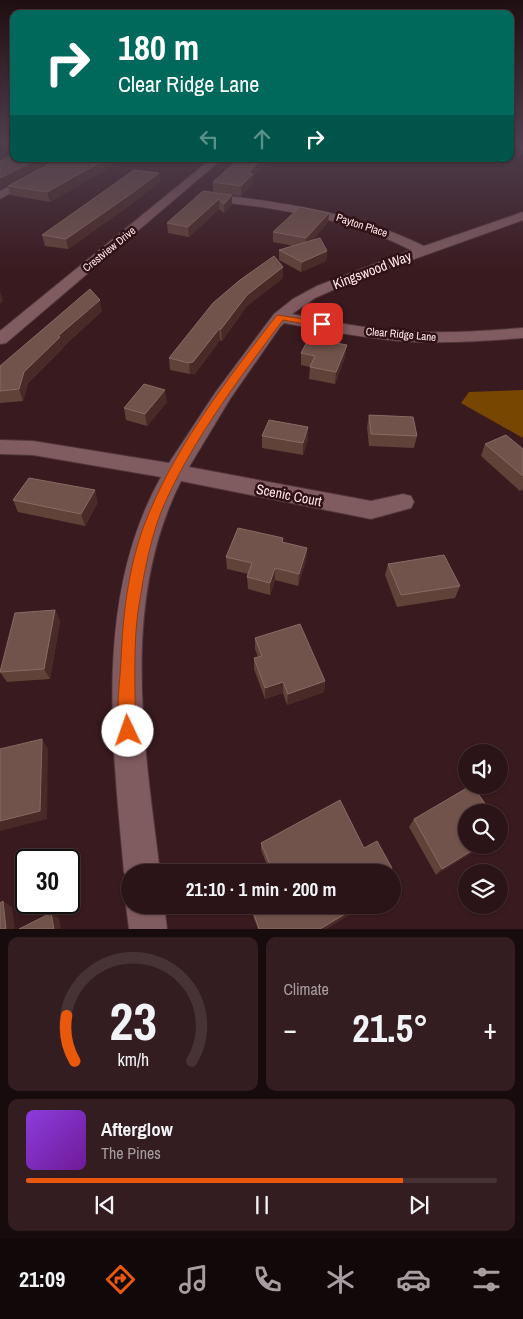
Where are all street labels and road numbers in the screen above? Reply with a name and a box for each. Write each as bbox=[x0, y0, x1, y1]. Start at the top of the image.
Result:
street label: Payton Place bbox=[335, 210, 389, 240]
street label: Crestview Drive bbox=[80, 223, 138, 275]
street label: Kingswood Way bbox=[330, 247, 414, 293]
street label: Clear Ridge Lane bbox=[365, 324, 437, 344]
street label: Scenic Court bbox=[255, 480, 323, 510]

